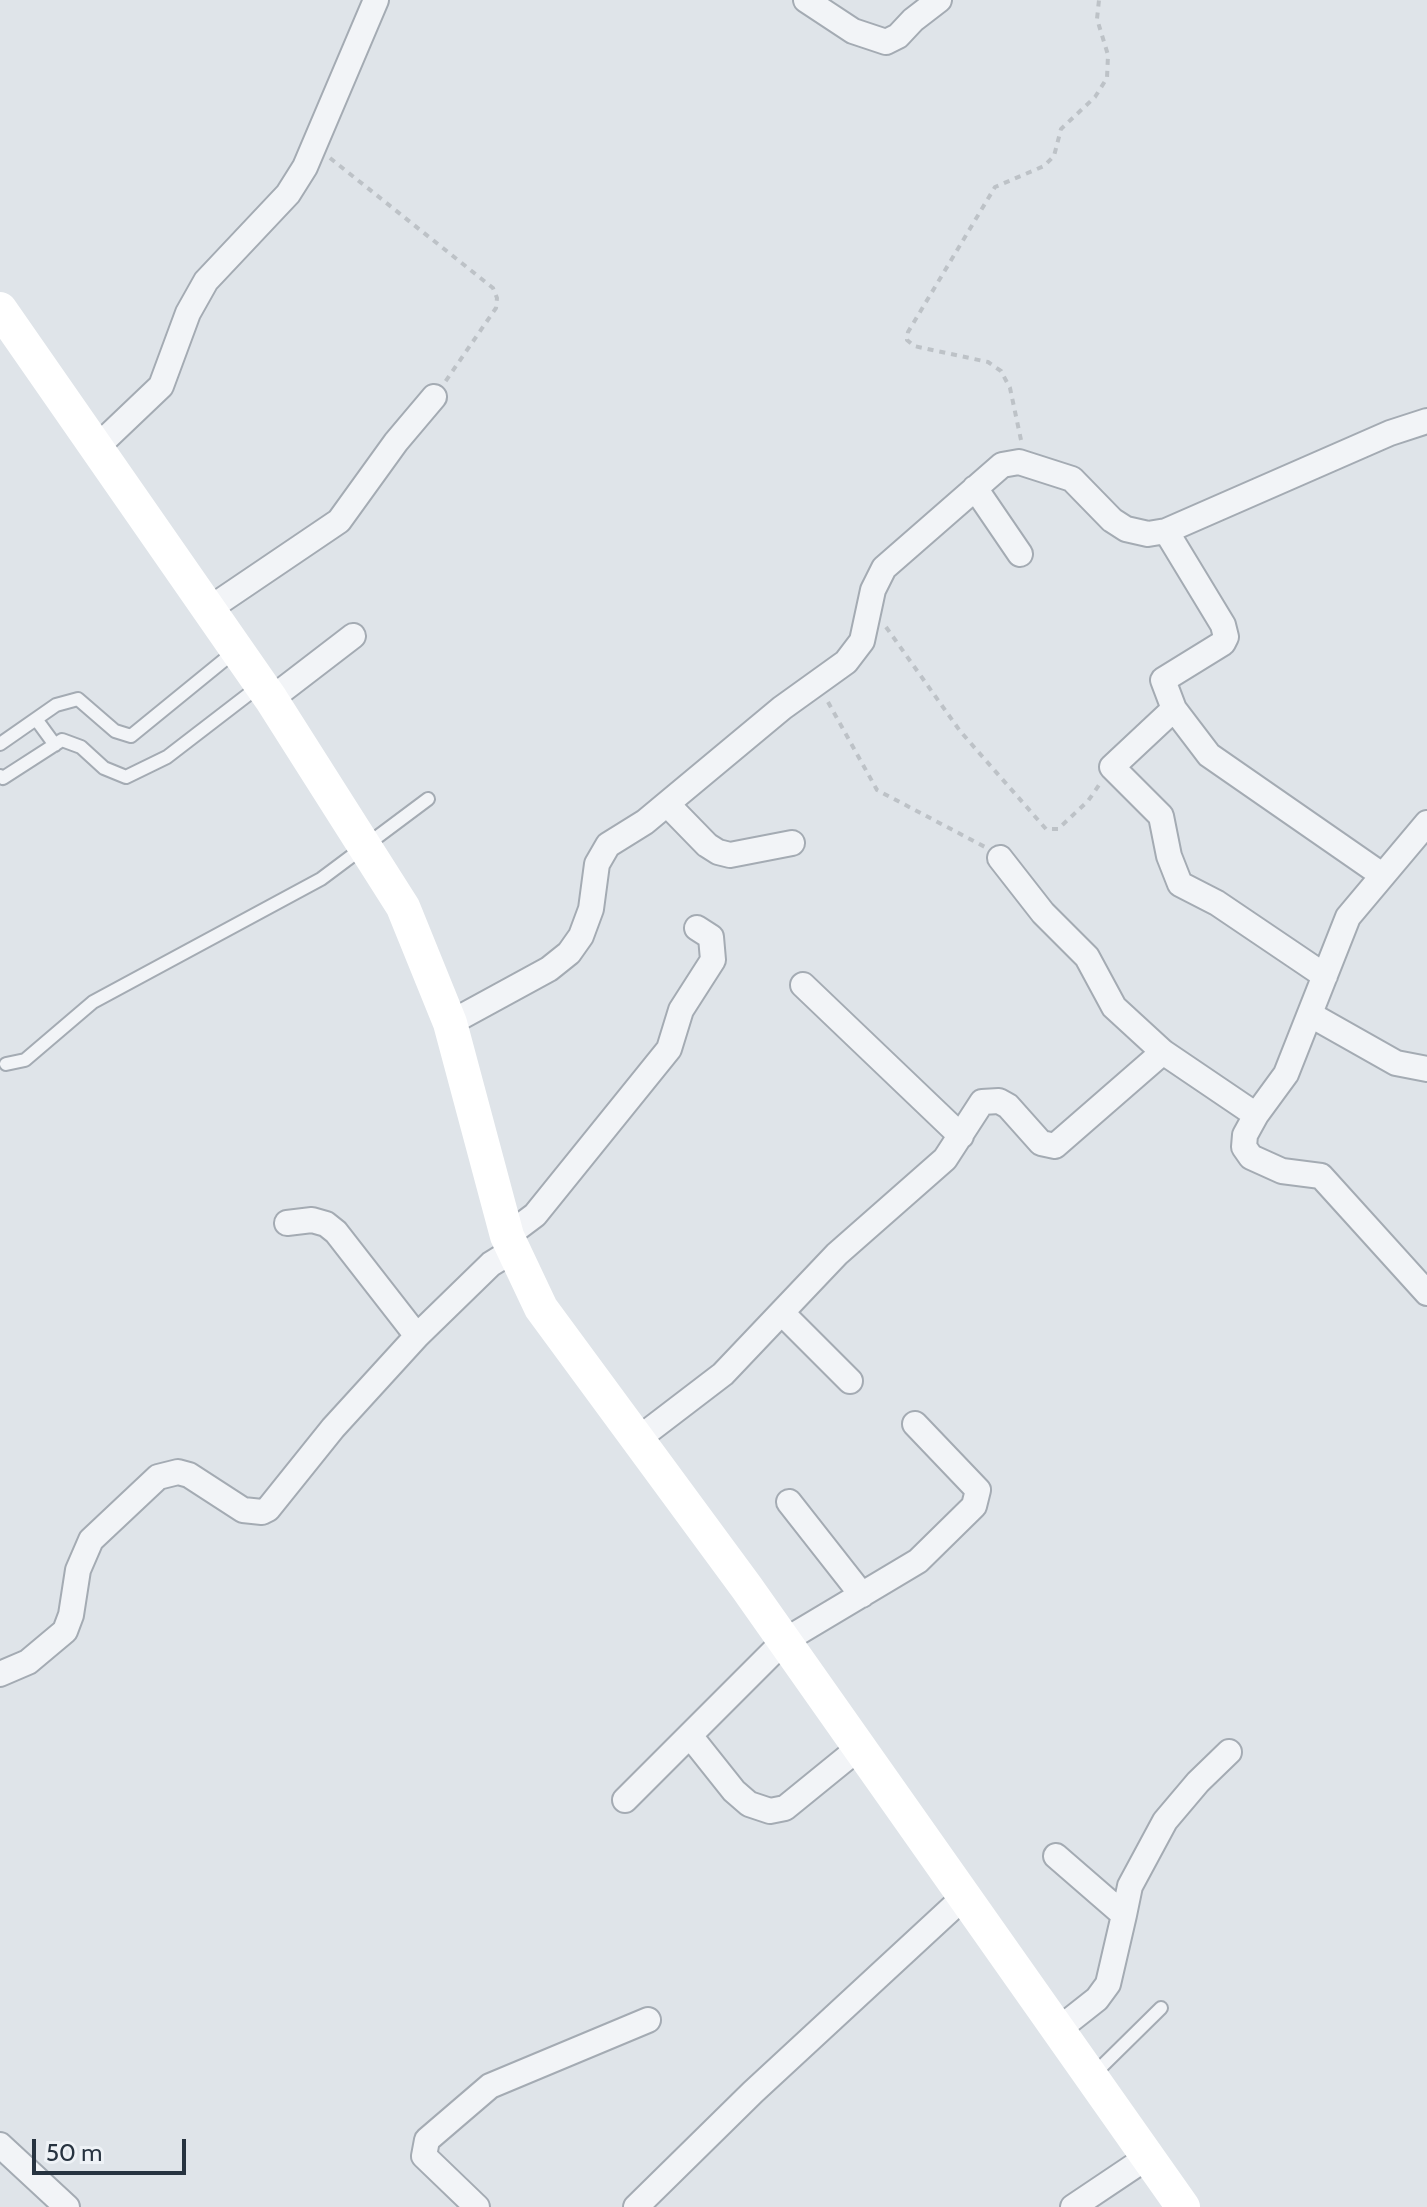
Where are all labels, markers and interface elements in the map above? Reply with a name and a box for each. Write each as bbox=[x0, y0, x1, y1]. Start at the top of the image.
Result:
scale bar bbox=[36, 2123, 190, 2173]
text: 50 m bbox=[46, 2138, 102, 2167]

